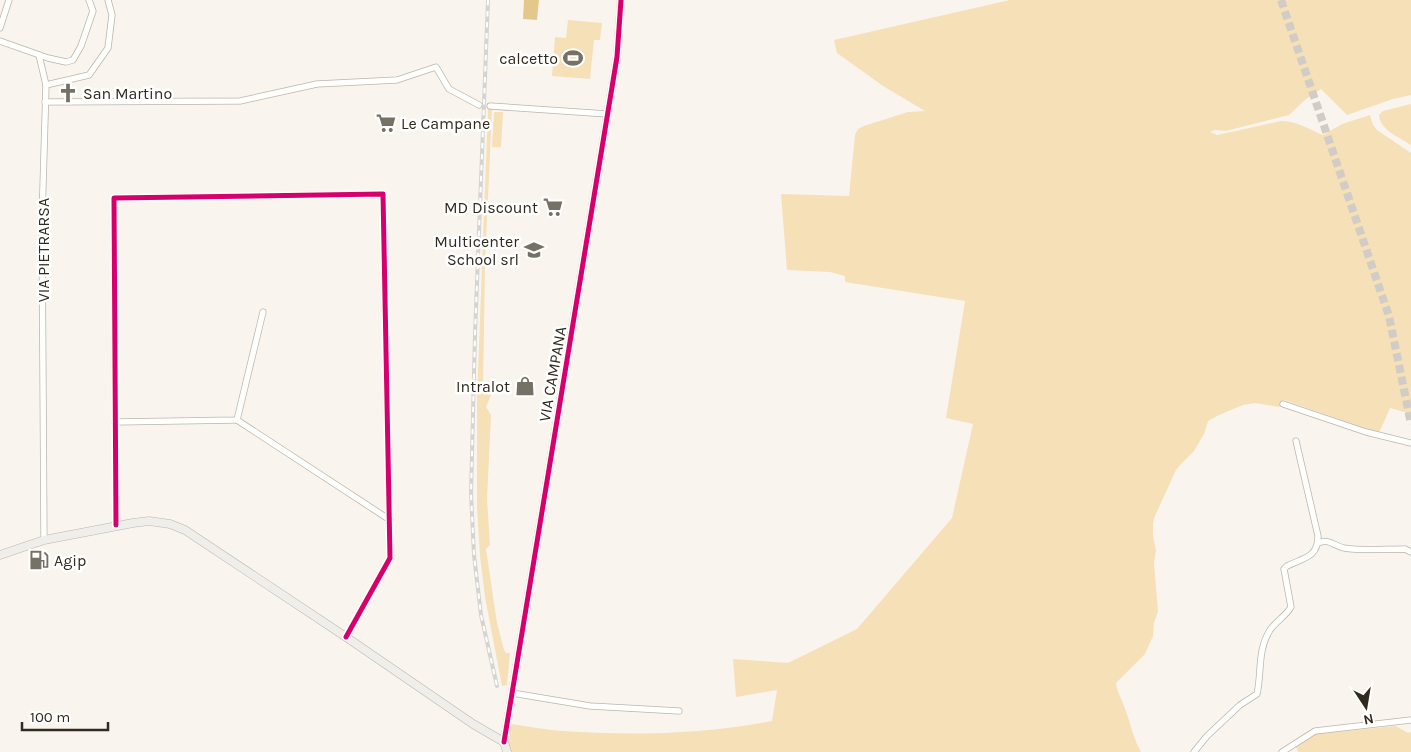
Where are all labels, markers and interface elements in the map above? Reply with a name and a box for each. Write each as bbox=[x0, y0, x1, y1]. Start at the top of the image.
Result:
sports icon: calcetto bbox=[562, 47, 584, 69]
place label: calcetto bbox=[499, 49, 558, 68]
church icon: San Martino bbox=[57, 82, 79, 104]
place label: San Martino bbox=[83, 84, 172, 103]
supermarket icon: Le Campane bbox=[375, 112, 397, 134]
place label: Le Campane bbox=[401, 114, 490, 133]
supermarket icon: MD Discount bbox=[542, 196, 564, 218]
street label: VIA PIETRARSA bbox=[34, 198, 53, 302]
place label: MD Discount bbox=[444, 198, 538, 217]
place label: Multicenter School srl bbox=[434, 232, 519, 269]
school or university icon: Multicenter School srl bbox=[523, 239, 545, 261]
street label: VIA CAMPANA bbox=[535, 325, 570, 423]
shop icon: Intralot bbox=[514, 375, 536, 397]
place label: Intralot bbox=[456, 377, 510, 396]
fuel station icon: Agip bbox=[28, 549, 50, 571]
place label: Agip bbox=[54, 551, 86, 570]
north arrow bbox=[1341, 682, 1391, 732]
scale bar bbox=[22, 700, 109, 732]
text: 100 m bbox=[30, 708, 70, 726]
text: N bbox=[1362, 710, 1375, 729]

